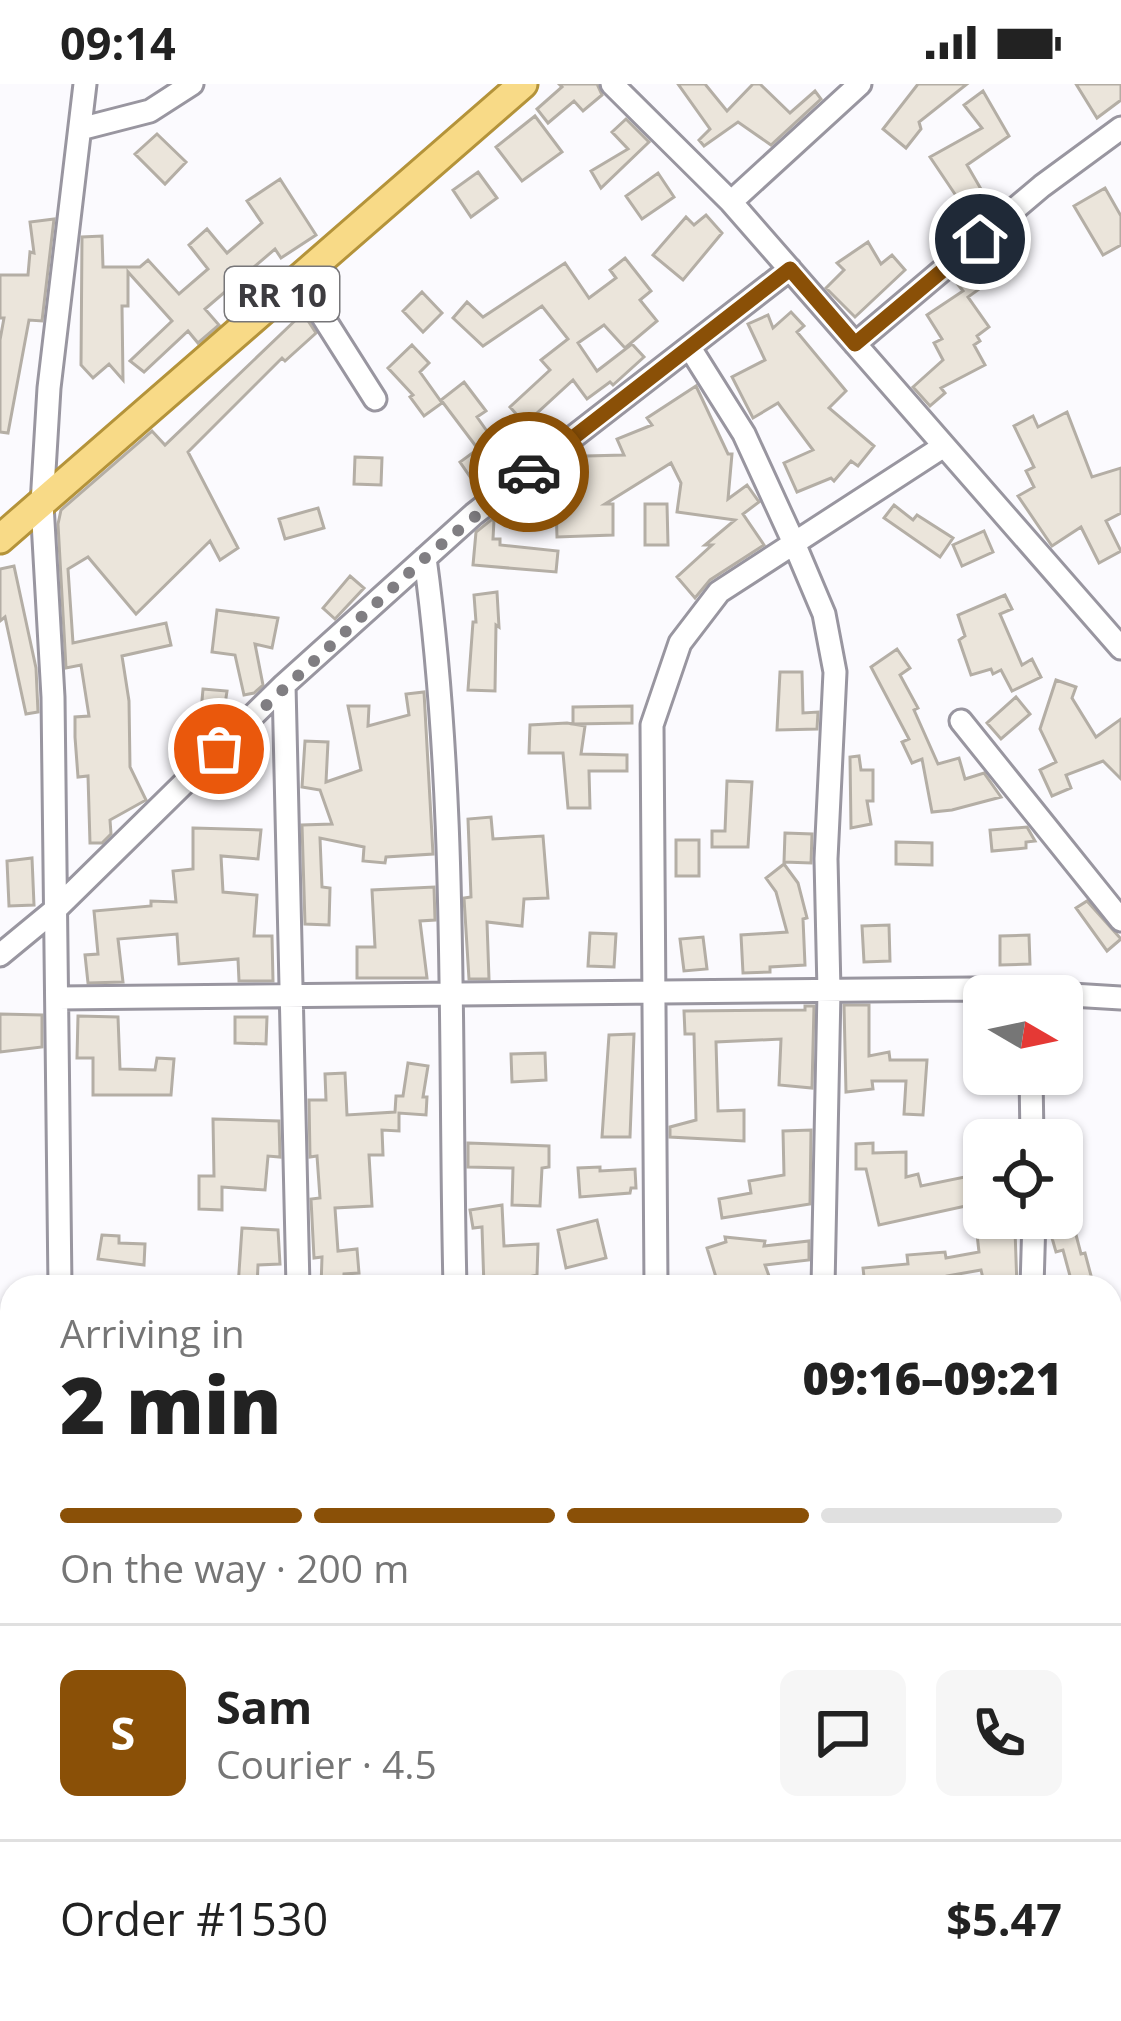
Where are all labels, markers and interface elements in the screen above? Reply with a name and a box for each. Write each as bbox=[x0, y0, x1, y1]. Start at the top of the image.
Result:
text: 09:14 bbox=[60, 12, 176, 73]
pin bbox=[929, 188, 1031, 290]
icon: home bbox=[947, 206, 1013, 272]
road number: RR 10 bbox=[225, 267, 339, 321]
courier bbox=[469, 412, 589, 532]
icon: car bbox=[496, 439, 562, 505]
pin bbox=[168, 698, 270, 800]
icon: bag bbox=[186, 716, 252, 782]
north arrow bbox=[963, 975, 1083, 1095]
map controls bbox=[963, 975, 1083, 1239]
button: locate bbox=[963, 1119, 1083, 1239]
text: Arriving in bbox=[60, 1306, 245, 1359]
text: 09:16–09:21 bbox=[803, 1347, 1062, 1408]
text: 2 min bbox=[60, 1351, 282, 1457]
text: On the way · 200 m bbox=[60, 1541, 409, 1594]
button: chat bbox=[780, 1670, 906, 1796]
button: phone bbox=[936, 1670, 1062, 1796]
text: Sam bbox=[216, 1676, 312, 1737]
text: S bbox=[111, 1702, 135, 1763]
text: Courier · 4.5 bbox=[216, 1737, 437, 1790]
text: Order #1530 bbox=[60, 1888, 328, 1949]
text: $5.47 bbox=[946, 1888, 1062, 1949]

